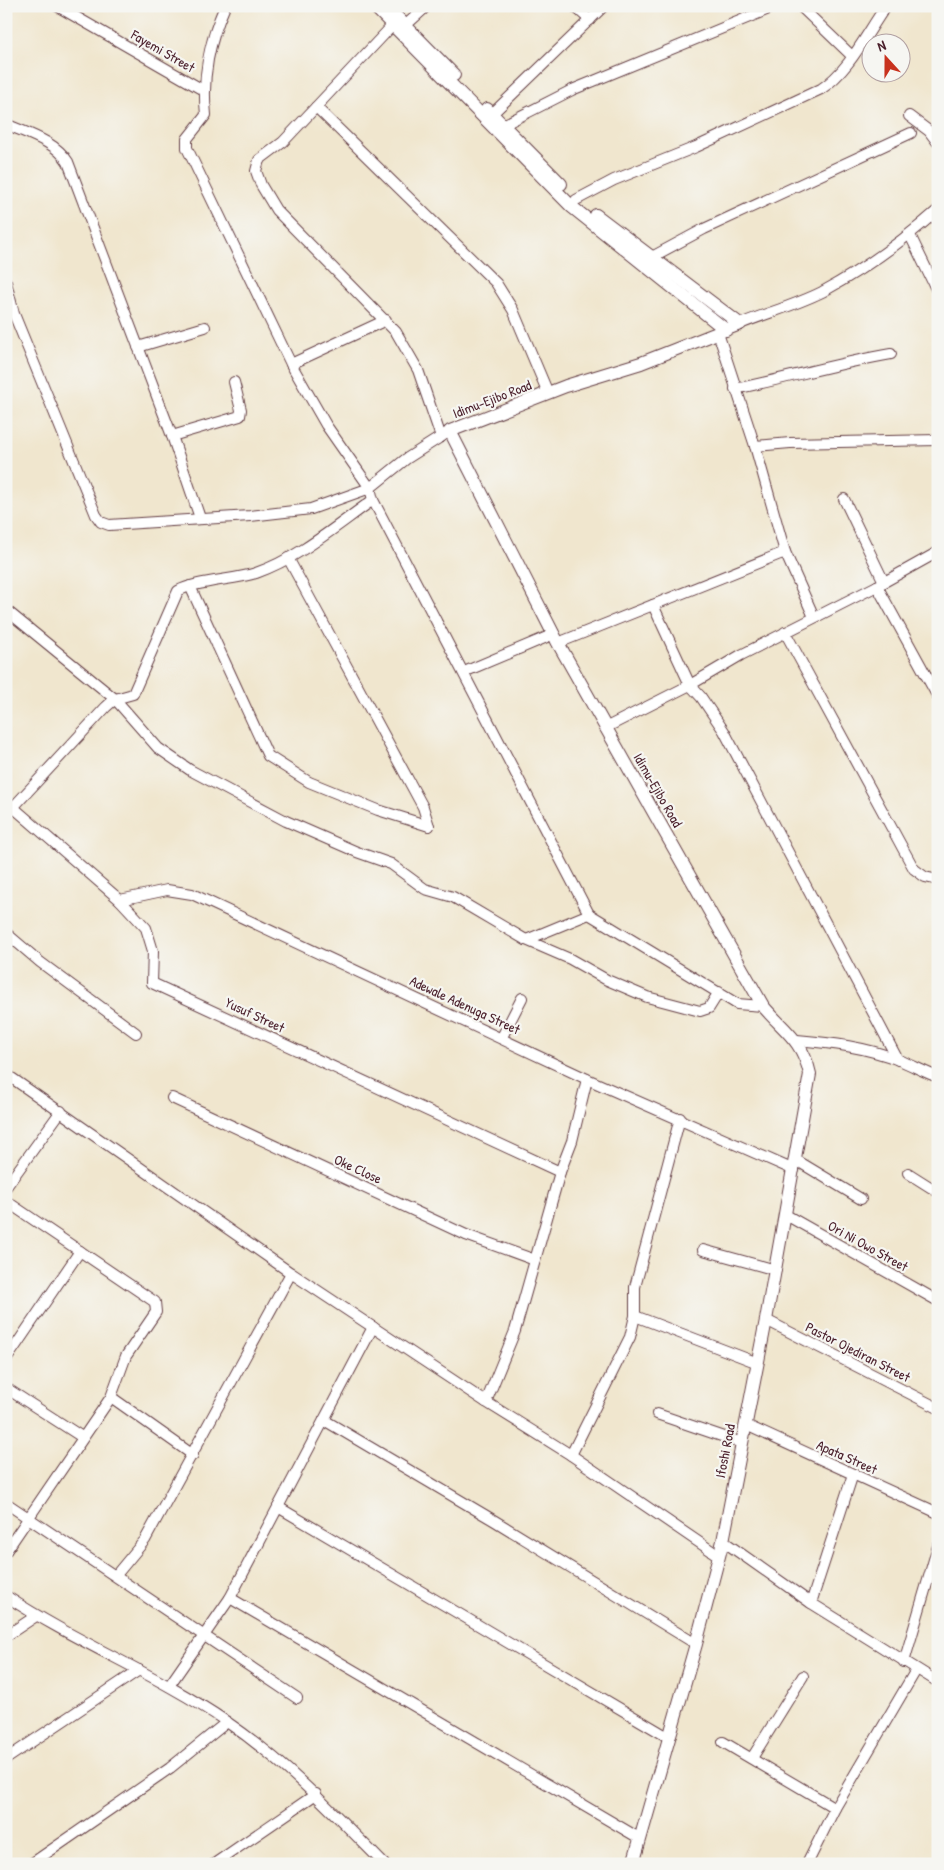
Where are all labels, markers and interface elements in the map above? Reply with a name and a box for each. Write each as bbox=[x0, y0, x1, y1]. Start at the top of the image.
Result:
street label: Fayemi Street bbox=[127, 24, 199, 77]
north arrow bbox=[862, 32, 912, 82]
text: N bbox=[874, 35, 889, 56]
street label: Idimu-Ejibo Road bbox=[450, 375, 535, 423]
street label: Idimu-Ejibo Road bbox=[629, 749, 688, 831]
street label: Adewale Adenuga Street bbox=[407, 971, 524, 1039]
street label: Yusuf Street bbox=[222, 992, 288, 1037]
street label: Oke Close bbox=[331, 1149, 385, 1188]
street label: Ori Ni Owo Street bbox=[825, 1216, 912, 1276]
street label: Pastor Ojediran Street bbox=[802, 1317, 914, 1387]
street label: Ifoshi Road bbox=[710, 1422, 739, 1479]
street label: Apata Street bbox=[813, 1435, 881, 1479]

